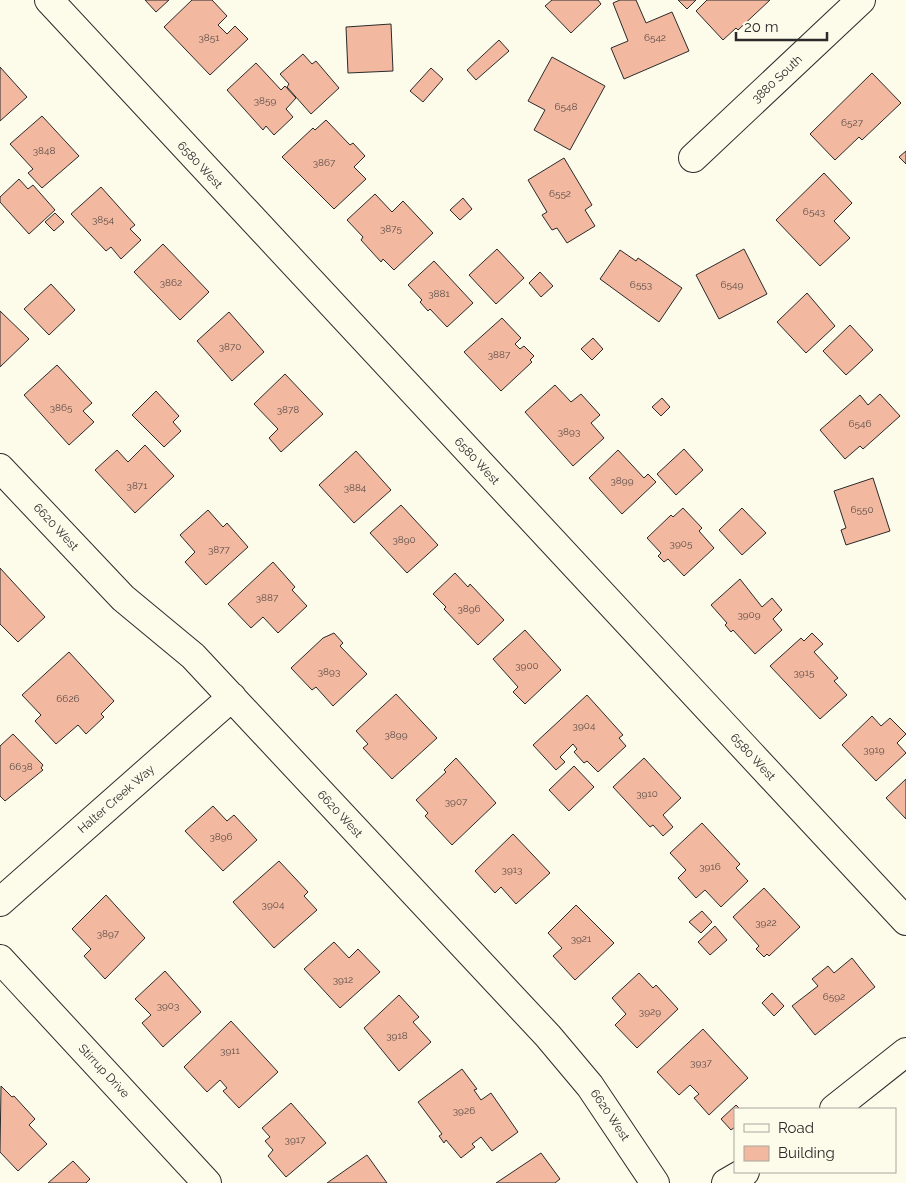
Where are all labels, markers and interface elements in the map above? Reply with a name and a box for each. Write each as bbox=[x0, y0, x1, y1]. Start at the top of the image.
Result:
scale bar bbox=[736, 10, 827, 42]
text: 20 m bbox=[744, 18, 779, 36]
house number: 3851 bbox=[199, 32, 220, 43]
house number: 6542 bbox=[644, 32, 666, 43]
street label: 3880 South bbox=[749, 52, 805, 106]
house number: 3859 bbox=[254, 95, 276, 106]
house number: 6548 bbox=[555, 101, 578, 112]
house number: 6527 bbox=[841, 117, 864, 128]
street label: 6580 West bbox=[175, 138, 225, 192]
house number: 3848 bbox=[33, 145, 55, 156]
house number: 3867 bbox=[313, 157, 336, 168]
house number: 6552 bbox=[549, 188, 571, 199]
house number: 6543 bbox=[803, 206, 825, 217]
house number: 3854 bbox=[92, 214, 115, 225]
house number: 3875 bbox=[380, 223, 403, 234]
house number: 3862 bbox=[160, 277, 182, 288]
house number: 6553 bbox=[630, 279, 652, 290]
house number: 6549 bbox=[721, 279, 744, 290]
house number: 3881 bbox=[428, 288, 450, 299]
house number: 3870 bbox=[219, 341, 241, 352]
house number: 3887 bbox=[488, 349, 511, 360]
house number: 3865 bbox=[50, 402, 73, 413]
house number: 3878 bbox=[277, 404, 299, 415]
house number: 6546 bbox=[849, 418, 871, 429]
house number: 3893 bbox=[558, 426, 580, 437]
street label: 6580 West bbox=[452, 434, 502, 488]
house number: 3899 bbox=[611, 475, 634, 486]
house number: 3871 bbox=[127, 480, 148, 491]
house number: 3884 bbox=[344, 482, 367, 493]
street label: 6620 West bbox=[31, 501, 81, 553]
house number: 6550 bbox=[850, 504, 874, 515]
house number: 3890 bbox=[392, 534, 416, 545]
house number: 3905 bbox=[670, 538, 693, 549]
house number: 3877 bbox=[208, 544, 231, 555]
house number: 3887 bbox=[256, 592, 279, 603]
house number: 3896 bbox=[457, 603, 481, 614]
house number: 3909 bbox=[737, 609, 761, 620]
house number: 3900 bbox=[515, 660, 539, 671]
house number: 3893 bbox=[318, 666, 340, 677]
house number: 3915 bbox=[794, 667, 815, 678]
house number: 6626 bbox=[56, 693, 80, 704]
house number: 3904 bbox=[573, 720, 596, 731]
house number: 3899 bbox=[385, 729, 408, 740]
street label: 6580 West bbox=[728, 730, 778, 784]
house number: 3919 bbox=[863, 744, 885, 755]
house number: 6638 bbox=[9, 761, 33, 772]
street label: Halter Creek Way bbox=[75, 762, 157, 836]
street label: 6620 West bbox=[315, 788, 365, 840]
house number: 3910 bbox=[636, 788, 658, 799]
house number: 3907 bbox=[445, 796, 468, 807]
house number: 3896 bbox=[209, 831, 233, 842]
house number: 3916 bbox=[699, 861, 721, 872]
house number: 3913 bbox=[502, 864, 522, 875]
house number: 3904 bbox=[262, 899, 285, 910]
house number: 3922 bbox=[755, 917, 777, 928]
house number: 3897 bbox=[97, 928, 120, 939]
house number: 3921 bbox=[571, 933, 592, 944]
house number: 3912 bbox=[333, 974, 353, 985]
house number: 6592 bbox=[823, 991, 845, 1002]
house number: 3903 bbox=[157, 1000, 179, 1011]
house number: 3929 bbox=[639, 1006, 661, 1017]
house number: 3918 bbox=[386, 1030, 408, 1041]
street label: Stirrup Drive bbox=[76, 1041, 132, 1101]
house number: 3911 bbox=[220, 1045, 241, 1056]
house number: 3937 bbox=[690, 1057, 713, 1068]
street label: 6620 West bbox=[588, 1086, 632, 1144]
house number: 3926 bbox=[453, 1105, 475, 1116]
legend bbox=[734, 1108, 896, 1173]
text: Road bbox=[778, 1119, 814, 1137]
house number: 3917 bbox=[285, 1134, 306, 1145]
text: Building bbox=[778, 1144, 835, 1162]

